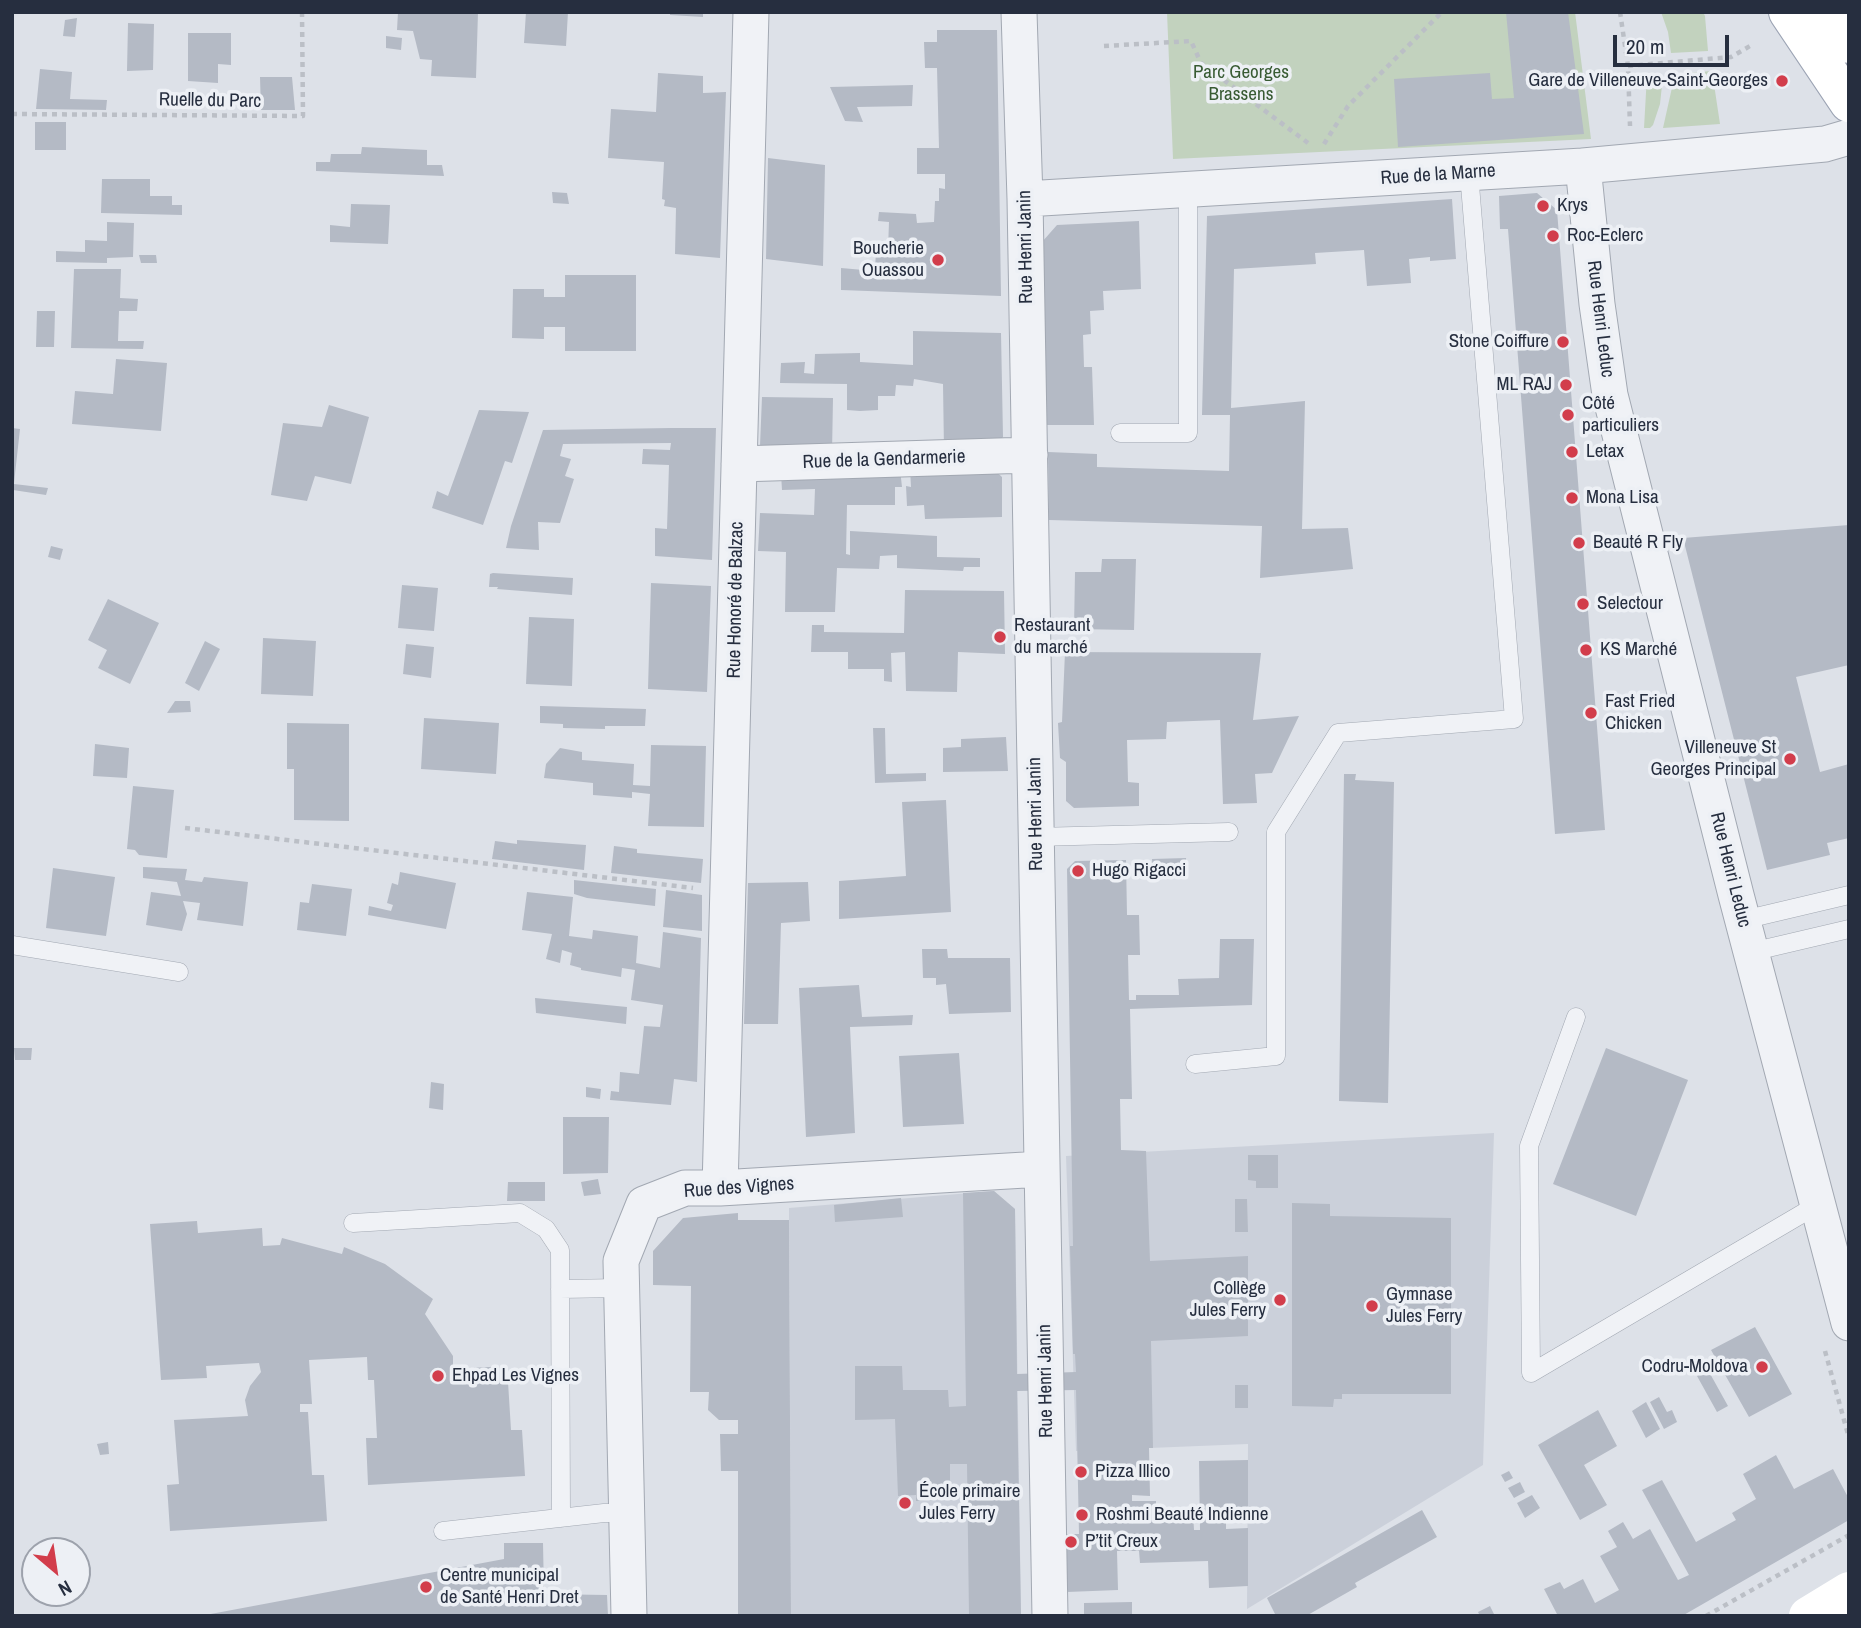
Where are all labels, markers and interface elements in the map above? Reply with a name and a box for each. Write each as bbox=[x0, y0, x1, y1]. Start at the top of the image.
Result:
scale bar bbox=[1616, 21, 1731, 65]
text: 20 m bbox=[1626, 32, 1664, 61]
park label: Parc Georges Brassens bbox=[1193, 62, 1289, 106]
place label: Gare de Villeneuve-Saint-Georges bbox=[1528, 70, 1768, 92]
marker: Gare de Villeneuve-Saint-Georges bbox=[1774, 73, 1790, 89]
street label: Ruelle du Parc bbox=[159, 89, 261, 113]
street label: Rue de la Marne bbox=[1380, 160, 1496, 190]
street label: Rue Henri Janin bbox=[1014, 190, 1038, 304]
place label: Krys bbox=[1557, 195, 1588, 217]
marker: Krys bbox=[1535, 198, 1551, 214]
place label: Roc-Eclerc bbox=[1567, 225, 1643, 247]
marker: Roc-Eclerc bbox=[1545, 228, 1561, 244]
place label: Boucherie Ouassou bbox=[853, 238, 924, 282]
marker: Boucherie Ouassou bbox=[930, 252, 946, 268]
street label: Rue Henri Leduc bbox=[1582, 259, 1618, 379]
place label: Stone Coiffure bbox=[1449, 331, 1549, 353]
marker: Stone Coiffure bbox=[1555, 334, 1571, 350]
place label: ML RAJ bbox=[1497, 374, 1552, 396]
marker: ML RAJ bbox=[1558, 377, 1574, 393]
place label: Côté particuliers bbox=[1582, 393, 1659, 437]
marker: Côté particuliers bbox=[1560, 407, 1576, 423]
place label: Letax bbox=[1586, 441, 1624, 463]
marker: Letax bbox=[1564, 444, 1580, 460]
street label: Rue de la Gendarmerie bbox=[802, 446, 966, 474]
place label: Mona Lisa bbox=[1586, 487, 1659, 509]
marker: Mona Lisa bbox=[1564, 490, 1580, 506]
street label: Rue Honoré de Balzac bbox=[723, 521, 749, 679]
place label: Beauté R Fly bbox=[1593, 532, 1683, 554]
marker: Beauté R Fly bbox=[1571, 535, 1587, 551]
place label: Selectour bbox=[1597, 593, 1663, 615]
marker: Selectour bbox=[1575, 596, 1591, 612]
place label: Restaurant du marché bbox=[1014, 615, 1090, 659]
marker: Restaurant du marché bbox=[992, 629, 1008, 645]
place label: KS Marché bbox=[1600, 639, 1677, 661]
marker: KS Marché bbox=[1578, 642, 1594, 658]
place label: Fast Fried Chicken bbox=[1605, 691, 1675, 735]
marker: Fast Fried Chicken bbox=[1583, 705, 1599, 721]
place label: Villeneuve St Georges Principal bbox=[1650, 737, 1776, 781]
marker: Villeneuve St Georges Principal bbox=[1782, 751, 1798, 767]
street label: Rue Henri Janin bbox=[1024, 757, 1048, 871]
street label: Rue Henri Leduc bbox=[1705, 810, 1755, 930]
place label: Hugo Rigacci bbox=[1092, 860, 1186, 882]
marker: Hugo Rigacci bbox=[1070, 863, 1086, 879]
street label: Rue des Vignes bbox=[683, 1173, 795, 1203]
place label: Collège Jules Ferry bbox=[1190, 1278, 1266, 1322]
place label: Gymnase Jules Ferry bbox=[1386, 1284, 1462, 1328]
marker: Collège Jules Ferry bbox=[1272, 1292, 1288, 1308]
marker: Gymnase Jules Ferry bbox=[1364, 1298, 1380, 1314]
street label: Rue Henri Janin bbox=[1034, 1324, 1058, 1438]
place label: Codru-Moldova bbox=[1642, 1356, 1748, 1378]
marker: Codru-Moldova bbox=[1754, 1359, 1770, 1375]
place label: Ehpad Les Vignes bbox=[452, 1365, 579, 1387]
marker: Ehpad Les Vignes bbox=[430, 1368, 446, 1384]
place label: Pizza Illico bbox=[1095, 1461, 1170, 1483]
marker: Pizza Illico bbox=[1073, 1464, 1089, 1480]
place label: École primaire Jules Ferry bbox=[919, 1481, 1020, 1525]
marker: École primaire Jules Ferry bbox=[897, 1495, 913, 1511]
place label: Roshmi Beauté Indienne bbox=[1096, 1504, 1268, 1526]
marker: Roshmi Beauté Indienne bbox=[1074, 1507, 1090, 1523]
place label: P’tit Creux bbox=[1085, 1531, 1158, 1553]
marker: P’tit Creux bbox=[1063, 1534, 1079, 1550]
north arrow bbox=[21, 1537, 91, 1607]
place label: Centre municipal de Santé Henri Dret bbox=[440, 1565, 579, 1609]
text: N bbox=[54, 1575, 76, 1603]
marker: Centre municipal de Santé Henri Dret bbox=[418, 1579, 434, 1595]

